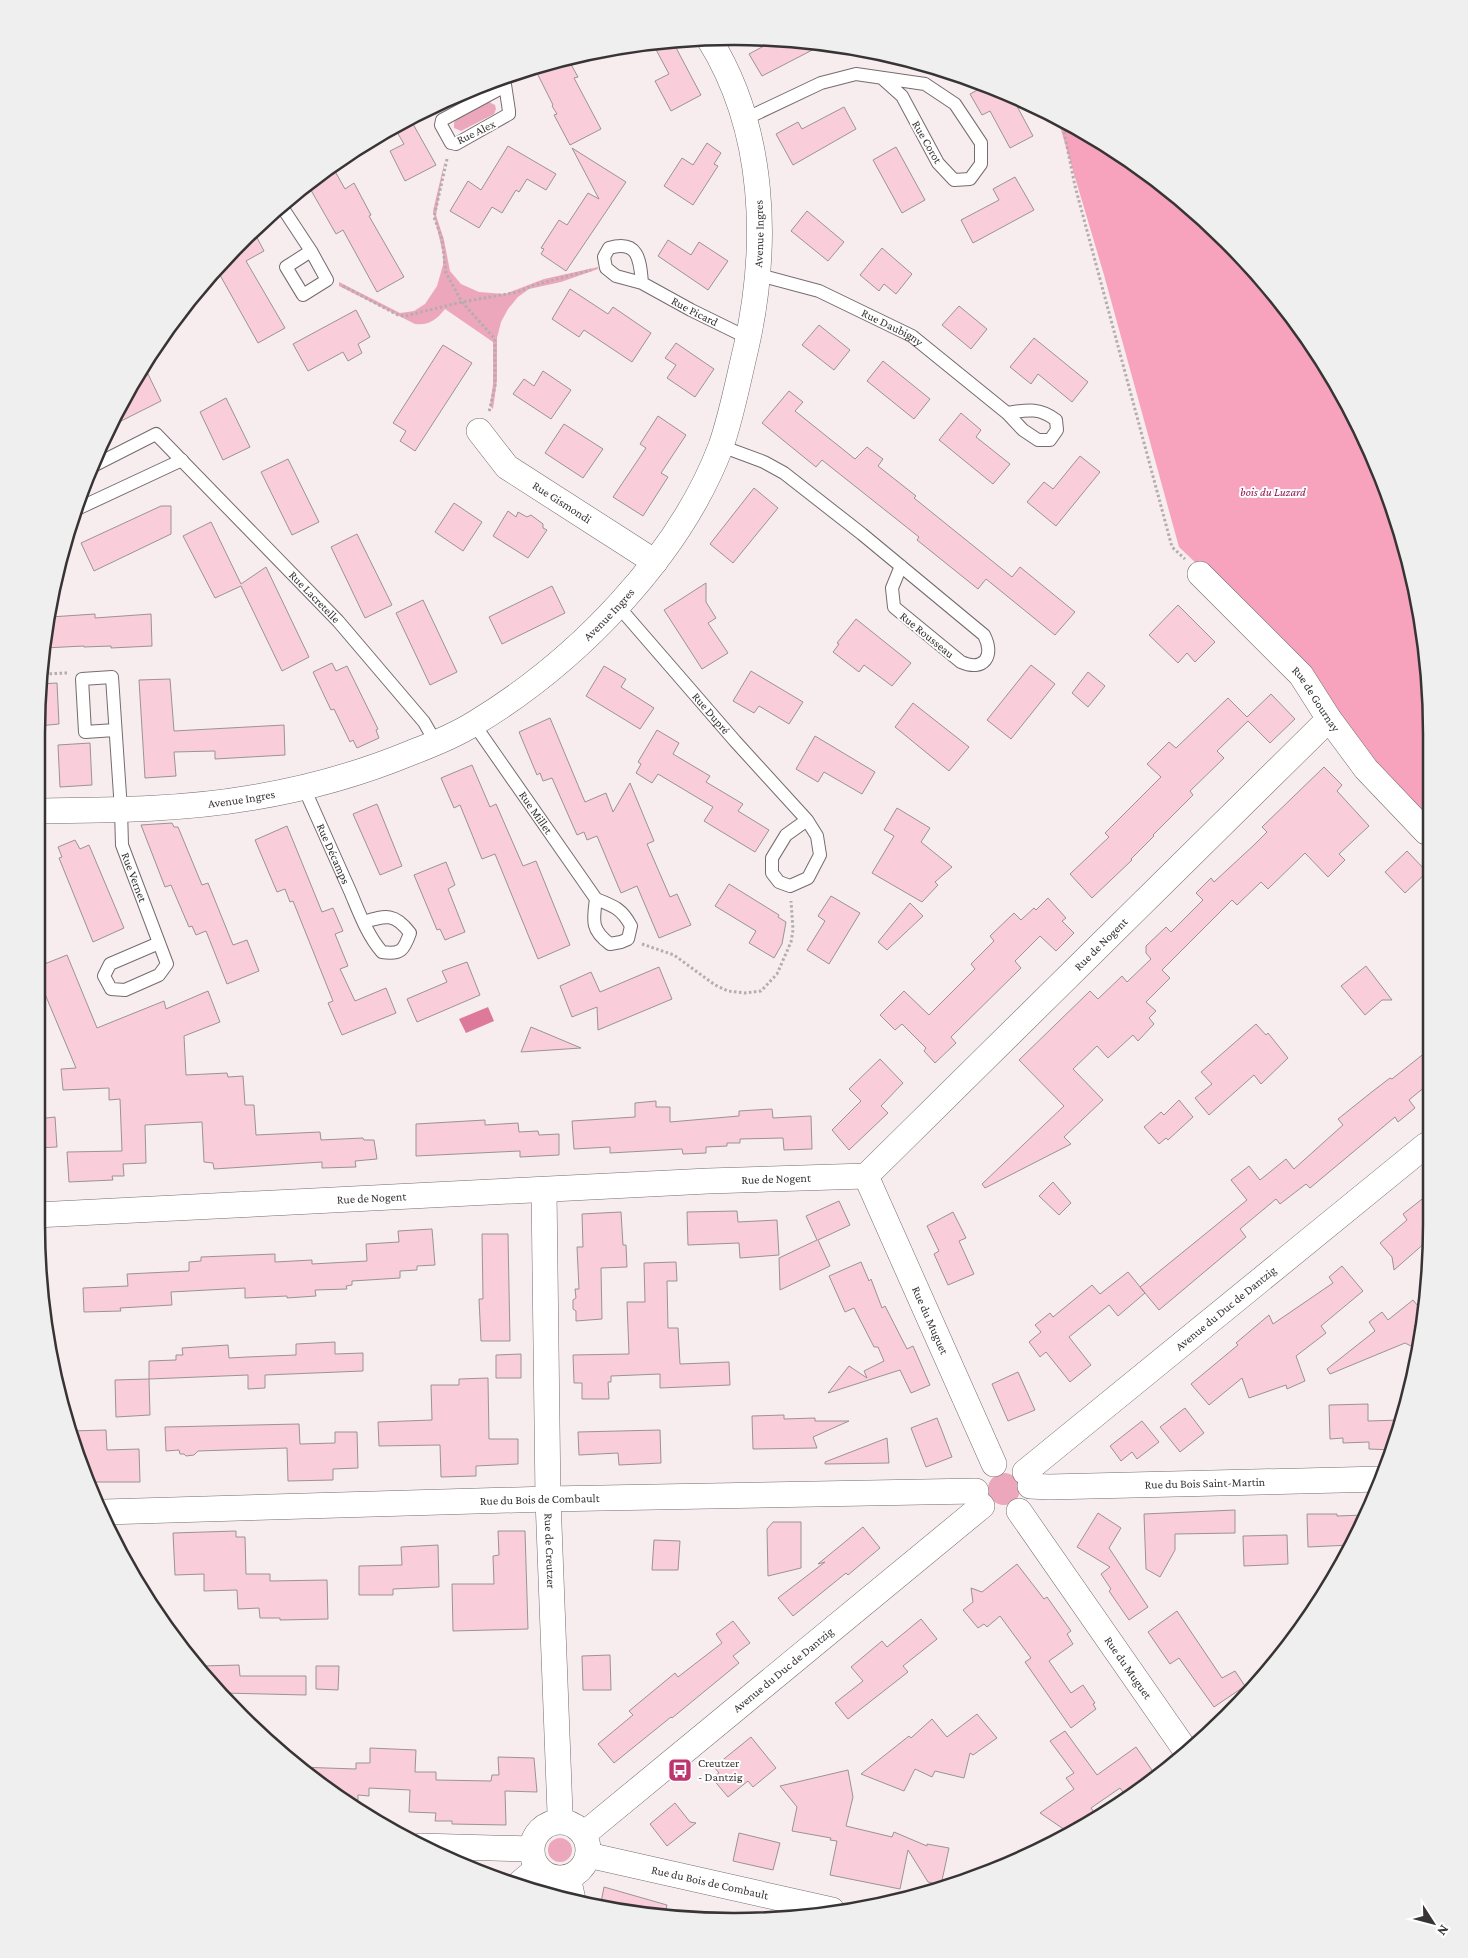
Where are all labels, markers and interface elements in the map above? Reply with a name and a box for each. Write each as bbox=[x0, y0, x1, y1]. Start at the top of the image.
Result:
street label: Rue Alex bbox=[454, 117, 498, 147]
street label: Rue Corot bbox=[909, 118, 945, 167]
street label: Avenue Ingres bbox=[751, 199, 766, 268]
street label: Rue Picard bbox=[669, 294, 721, 329]
street label: Rue Daubigny bbox=[859, 306, 926, 349]
street label: Rue Gismondi bbox=[530, 478, 594, 526]
park label: bois du Luzard bbox=[1240, 485, 1306, 499]
street label: Rue Lacretelle bbox=[286, 568, 343, 626]
street label: Avenue Ingres bbox=[581, 585, 638, 644]
street label: Rue Rousseau bbox=[897, 609, 957, 662]
street label: Rue de Gournay bbox=[1289, 663, 1343, 735]
street label: Rue Dupré bbox=[689, 690, 733, 737]
street label: Avenue Ingres bbox=[207, 787, 276, 811]
street label: Rue Millet bbox=[516, 788, 556, 838]
street label: Rue Décamps bbox=[314, 821, 353, 887]
street label: Rue Vernet bbox=[118, 850, 150, 905]
street label: Rue de Nogent bbox=[1071, 914, 1131, 974]
street label: Rue de Nogent bbox=[741, 1171, 812, 1187]
street label: Rue de Nogent bbox=[336, 1189, 408, 1207]
street label: Avenue du Duc de Dantzig bbox=[1172, 1263, 1279, 1354]
street label: Rue du Muguet bbox=[909, 1284, 952, 1358]
street label: Rue du Bois Saint-Martin bbox=[1145, 1475, 1266, 1492]
street label: Rue du Bois de Combault bbox=[480, 1491, 601, 1508]
street label: Rue de Creutzer bbox=[542, 1513, 558, 1590]
street label: Avenue du Duc de Dantzig bbox=[730, 1624, 836, 1715]
street label: Rue du Muguet bbox=[1101, 1634, 1155, 1703]
place label: Creutzer - Dantzig bbox=[698, 1756, 743, 1784]
bus stop icon: Creutzer - Dantzig bbox=[667, 1757, 693, 1783]
street label: Rue du Bois de Combault bbox=[650, 1862, 771, 1903]
north arrow bbox=[1408, 1898, 1458, 1948]
text: N bbox=[1434, 1922, 1453, 1940]

